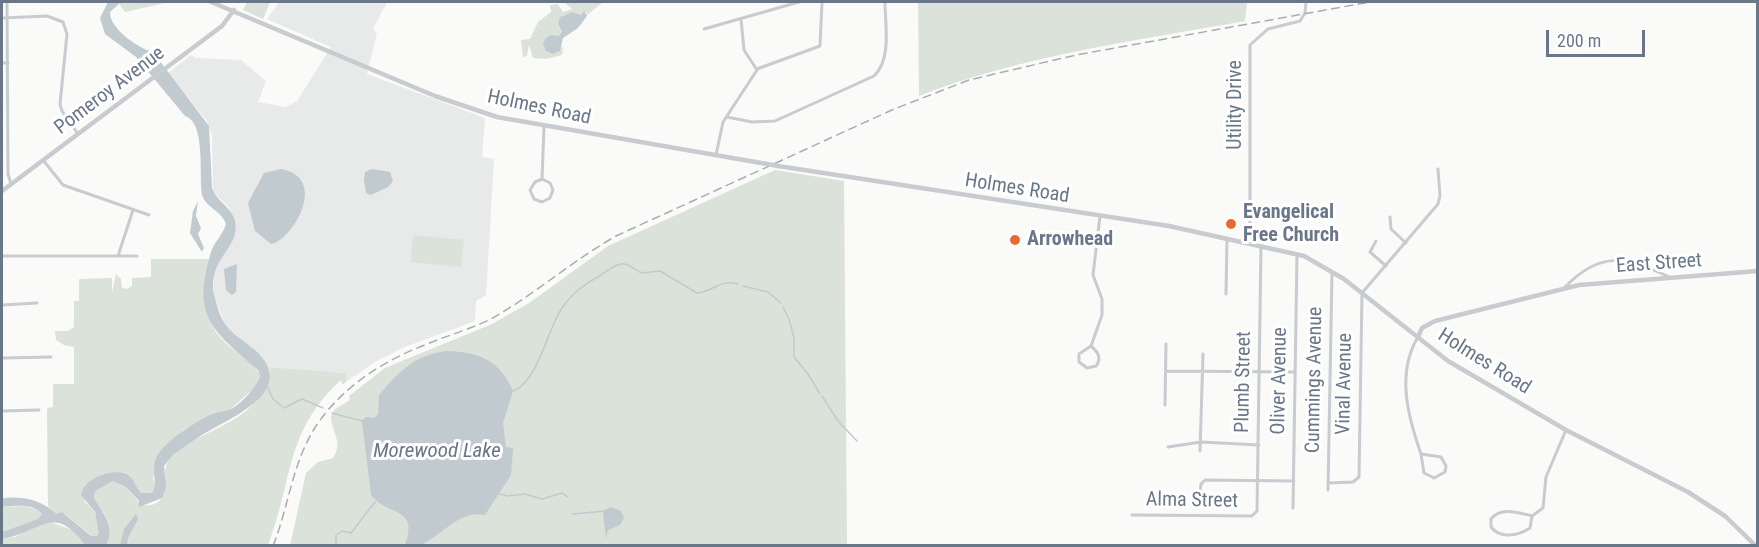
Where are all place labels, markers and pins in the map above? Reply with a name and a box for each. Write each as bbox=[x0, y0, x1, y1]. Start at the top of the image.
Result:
place label: Evangelical Free Church bbox=[1243, 201, 1339, 248]
marker: Evangelical Free Church bbox=[1224, 217, 1238, 231]
place label: Arrowhead bbox=[1027, 228, 1113, 252]
marker: Arrowhead bbox=[1008, 233, 1022, 247]

